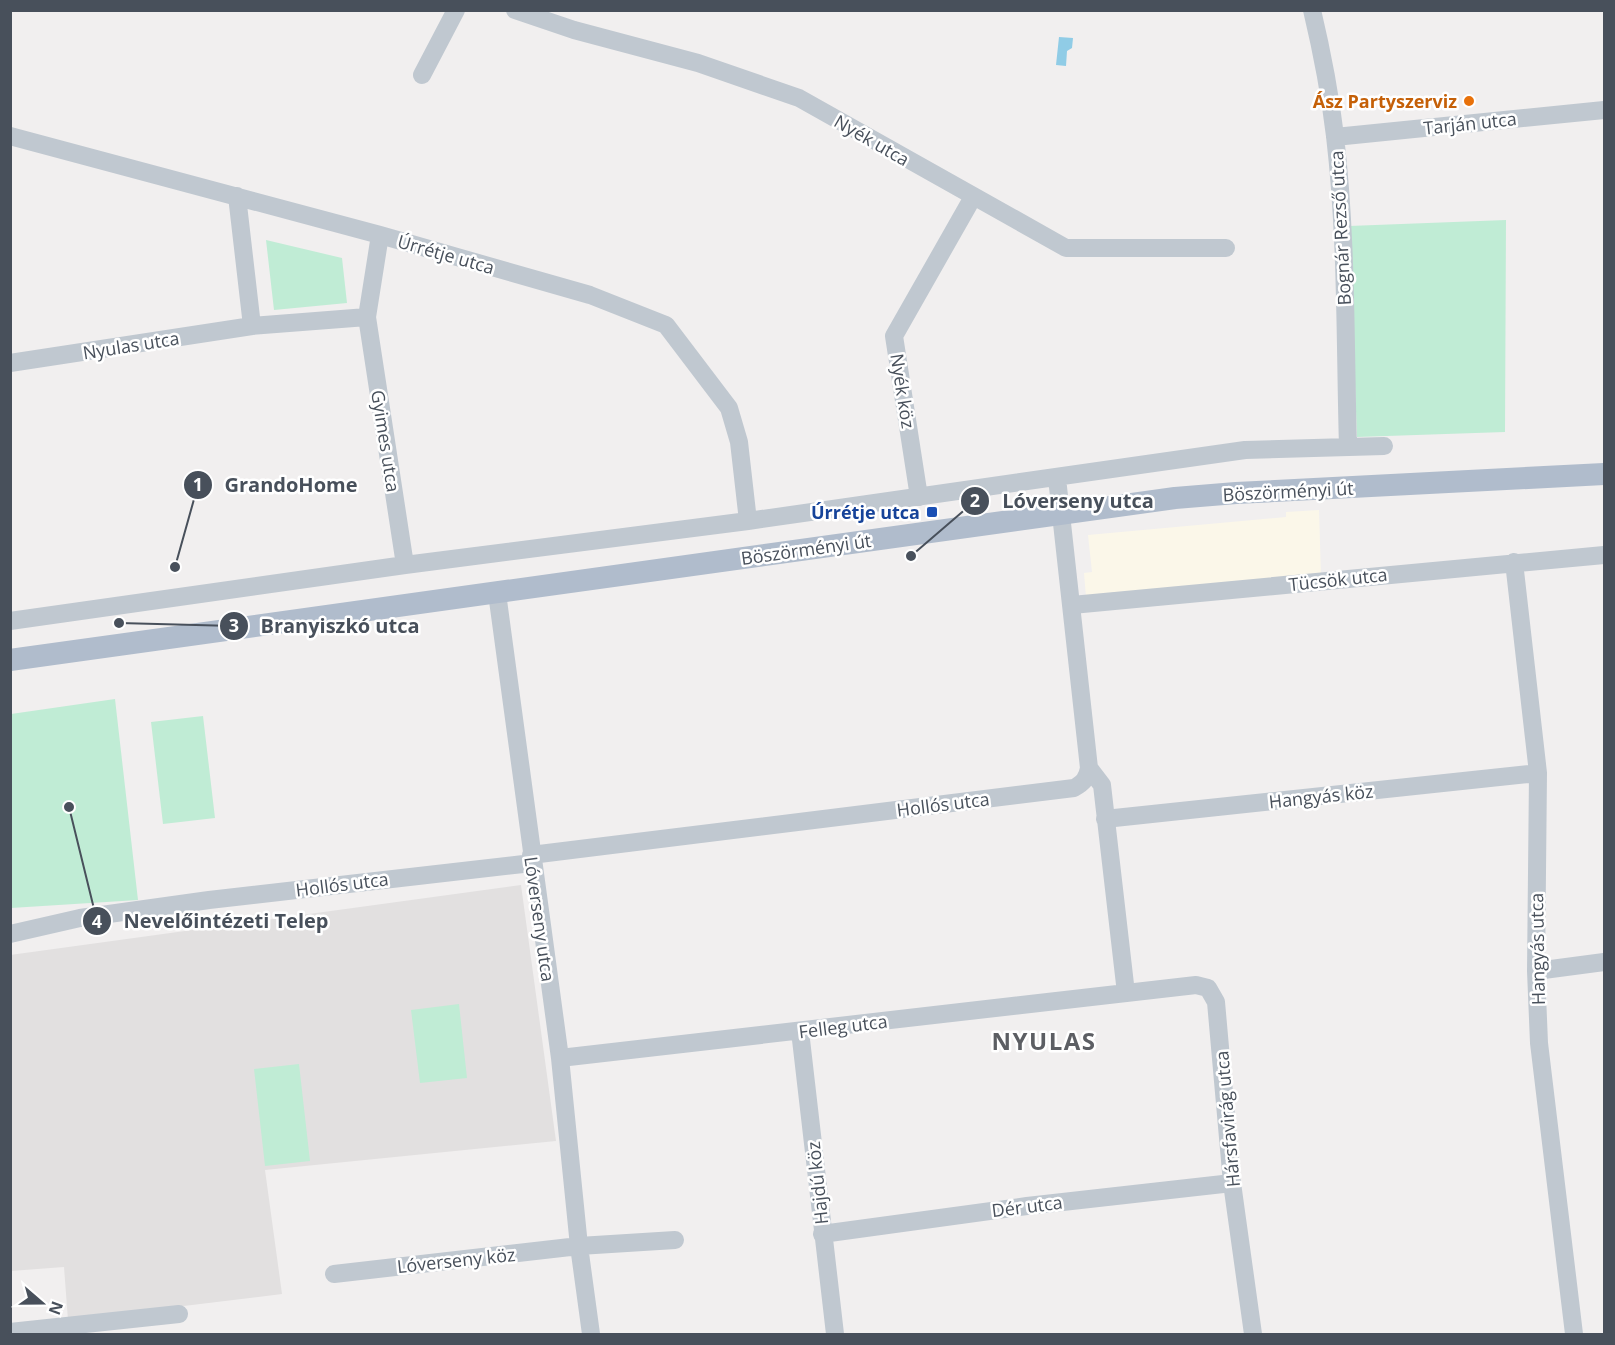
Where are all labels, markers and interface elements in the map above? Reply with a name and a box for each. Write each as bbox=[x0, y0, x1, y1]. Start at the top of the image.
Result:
place label: Ász Partyszerviz bbox=[1313, 89, 1457, 113]
marker: Ász Partyszerviz bbox=[1462, 94, 1476, 108]
street label: Tarján utca bbox=[1422, 106, 1518, 140]
street label: Nyék utca bbox=[830, 109, 914, 171]
street label: Bognár Rezső utca bbox=[1324, 150, 1356, 306]
street label: Úrrétje utca bbox=[395, 229, 497, 279]
street label: Nyulas utca bbox=[81, 326, 181, 364]
street label: Nyék köz bbox=[885, 352, 921, 430]
street label: Gyimes utca bbox=[366, 388, 406, 494]
callout: GrandoHome bbox=[183, 466, 370, 504]
text: GrandoHome bbox=[225, 471, 357, 498]
text: 1 bbox=[193, 472, 203, 496]
street label: Böszörményi út bbox=[1222, 476, 1354, 506]
callout: Lóverseny utca bbox=[960, 482, 1166, 520]
text: Lóverseny utca bbox=[1002, 487, 1154, 514]
text: 2 bbox=[970, 488, 980, 512]
place label: Úrrétje utca bbox=[811, 500, 920, 524]
marker: Úrrétje utca bbox=[925, 505, 939, 519]
street label: Böszörményi út bbox=[739, 528, 873, 570]
street label: Tücsök utca bbox=[1287, 562, 1389, 596]
callout: Branyiszkó utca bbox=[219, 607, 432, 645]
text: Branyiszkó utca bbox=[260, 612, 420, 639]
text: 3 bbox=[229, 613, 239, 637]
street label: Hangyás köz bbox=[1267, 779, 1375, 813]
street label: Hollós utca bbox=[895, 786, 991, 822]
street label: Lóverseny utca bbox=[519, 855, 561, 983]
street label: Hollós utca bbox=[294, 866, 390, 902]
street label: Hangyás utca bbox=[1524, 893, 1550, 1005]
callout: Nevelőintézeti Telep bbox=[82, 902, 341, 940]
text: Nevelőintézeti Telep bbox=[123, 907, 329, 934]
text: 4 bbox=[92, 909, 102, 933]
street label: Felleg utca bbox=[797, 1009, 889, 1043]
district label: NYULAS bbox=[992, 1024, 1096, 1057]
street label: Hársfavirág utca bbox=[1209, 1050, 1245, 1188]
street label: Hajdú köz bbox=[801, 1140, 833, 1226]
street label: Dér utca bbox=[990, 1190, 1064, 1222]
street label: Lóverseny köz bbox=[396, 1242, 516, 1278]
north arrow bbox=[12, 1273, 72, 1333]
text: N bbox=[44, 1298, 69, 1318]

